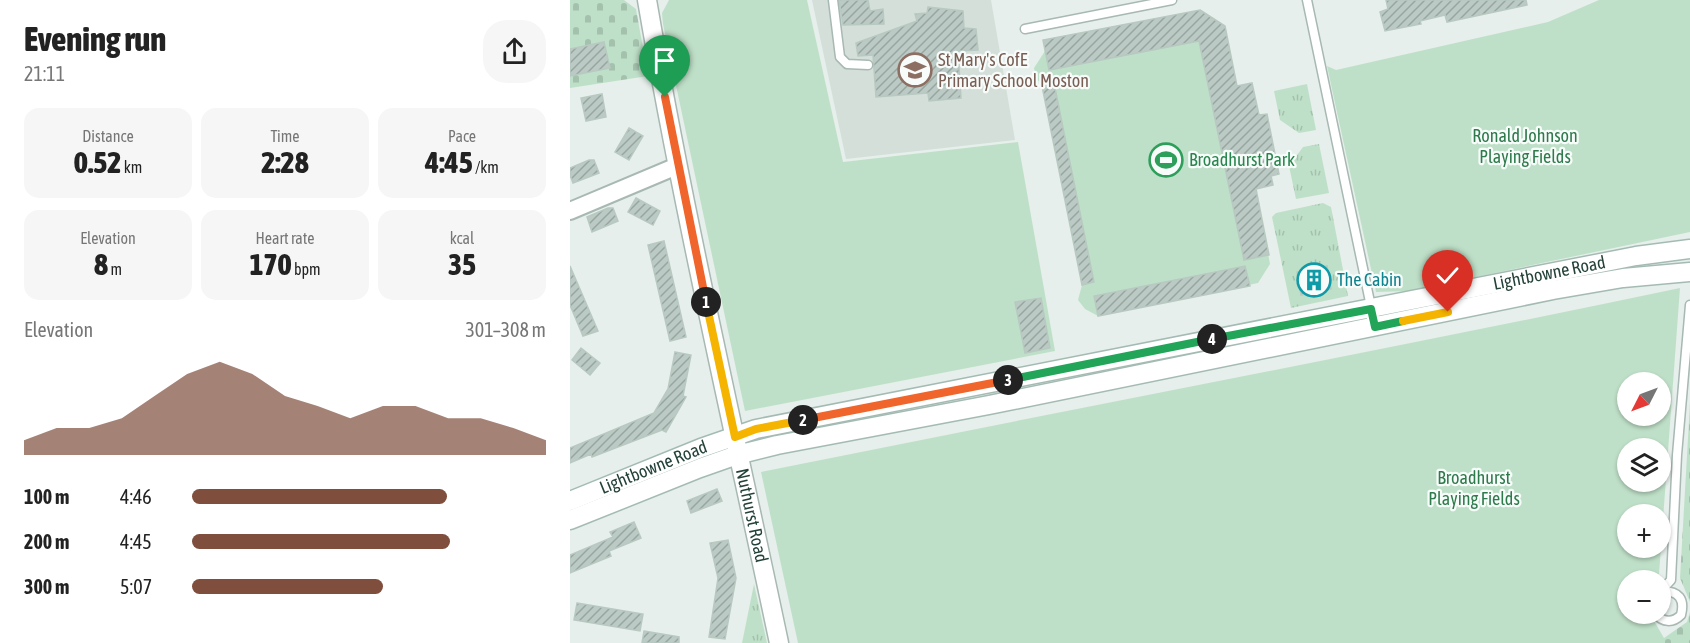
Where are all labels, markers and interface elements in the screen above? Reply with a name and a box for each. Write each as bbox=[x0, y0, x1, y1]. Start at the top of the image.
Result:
text: Evening run bbox=[24, 20, 166, 58]
button: share bbox=[483, 20, 546, 83]
pin bbox=[639, 35, 690, 97]
icon: arrive bbox=[648, 44, 681, 77]
place label: St Mary's CofE Primary School Moston bbox=[938, 49, 1089, 91]
school or university icon: St Mary's CofE Primary School Moston bbox=[897, 52, 933, 88]
text: 21:11 bbox=[24, 62, 65, 85]
park label: Ronald Johnson Playing Fields bbox=[1472, 125, 1578, 167]
text: Distance bbox=[82, 127, 134, 145]
text: Time bbox=[270, 127, 300, 145]
text: Pace bbox=[448, 127, 476, 145]
sports icon: Broadhurst Park bbox=[1148, 142, 1184, 178]
text: 0.52 bbox=[74, 145, 121, 179]
text: 2:28 bbox=[261, 145, 309, 179]
text: 4:45 bbox=[425, 145, 473, 179]
place label: Broadhurst Park bbox=[1189, 149, 1295, 170]
text: km bbox=[121, 158, 142, 176]
text: /km bbox=[473, 158, 499, 176]
text: Elevation bbox=[80, 229, 136, 247]
text: Heart rate bbox=[256, 229, 314, 247]
text: kcal bbox=[450, 229, 474, 247]
text: 8 bbox=[94, 247, 108, 281]
text: 170 bbox=[249, 247, 292, 281]
text: 35 bbox=[448, 247, 476, 281]
pin bbox=[1422, 250, 1473, 312]
street label: Lightbowne Road bbox=[1491, 251, 1607, 294]
icon: check bbox=[1431, 259, 1464, 292]
text: m bbox=[108, 260, 122, 278]
text: bpm bbox=[292, 260, 321, 278]
building icon: The Cabin bbox=[1296, 262, 1332, 298]
place label: The Cabin bbox=[1337, 269, 1402, 290]
pin: 1 bbox=[691, 287, 721, 317]
text: 1 bbox=[702, 293, 710, 311]
text: Elevation bbox=[24, 318, 93, 341]
text: 301–308 m bbox=[465, 318, 546, 341]
pin: 4 bbox=[1197, 324, 1227, 354]
text: 4 bbox=[1208, 330, 1216, 348]
pin: 3 bbox=[993, 365, 1023, 395]
text: 3 bbox=[1004, 371, 1012, 389]
north arrow bbox=[1617, 372, 1671, 426]
map controls bbox=[1617, 372, 1671, 624]
pin: 2 bbox=[788, 405, 818, 435]
text: 2 bbox=[799, 411, 807, 429]
street label: Lightbowne Road bbox=[596, 436, 710, 498]
button: layers bbox=[1617, 438, 1671, 492]
street label: Nuthurst Road bbox=[732, 466, 773, 564]
park label: Broadhurst Playing Fields bbox=[1428, 467, 1520, 509]
text: 100 m bbox=[24, 485, 69, 508]
text: 4:46 bbox=[120, 485, 152, 508]
button: + bbox=[1617, 504, 1671, 558]
text: 200 m bbox=[24, 530, 69, 553]
text: 4:45 bbox=[120, 530, 152, 553]
button: − bbox=[1617, 570, 1671, 624]
text: 300 m bbox=[24, 575, 69, 598]
text: 5:07 bbox=[120, 575, 152, 598]

